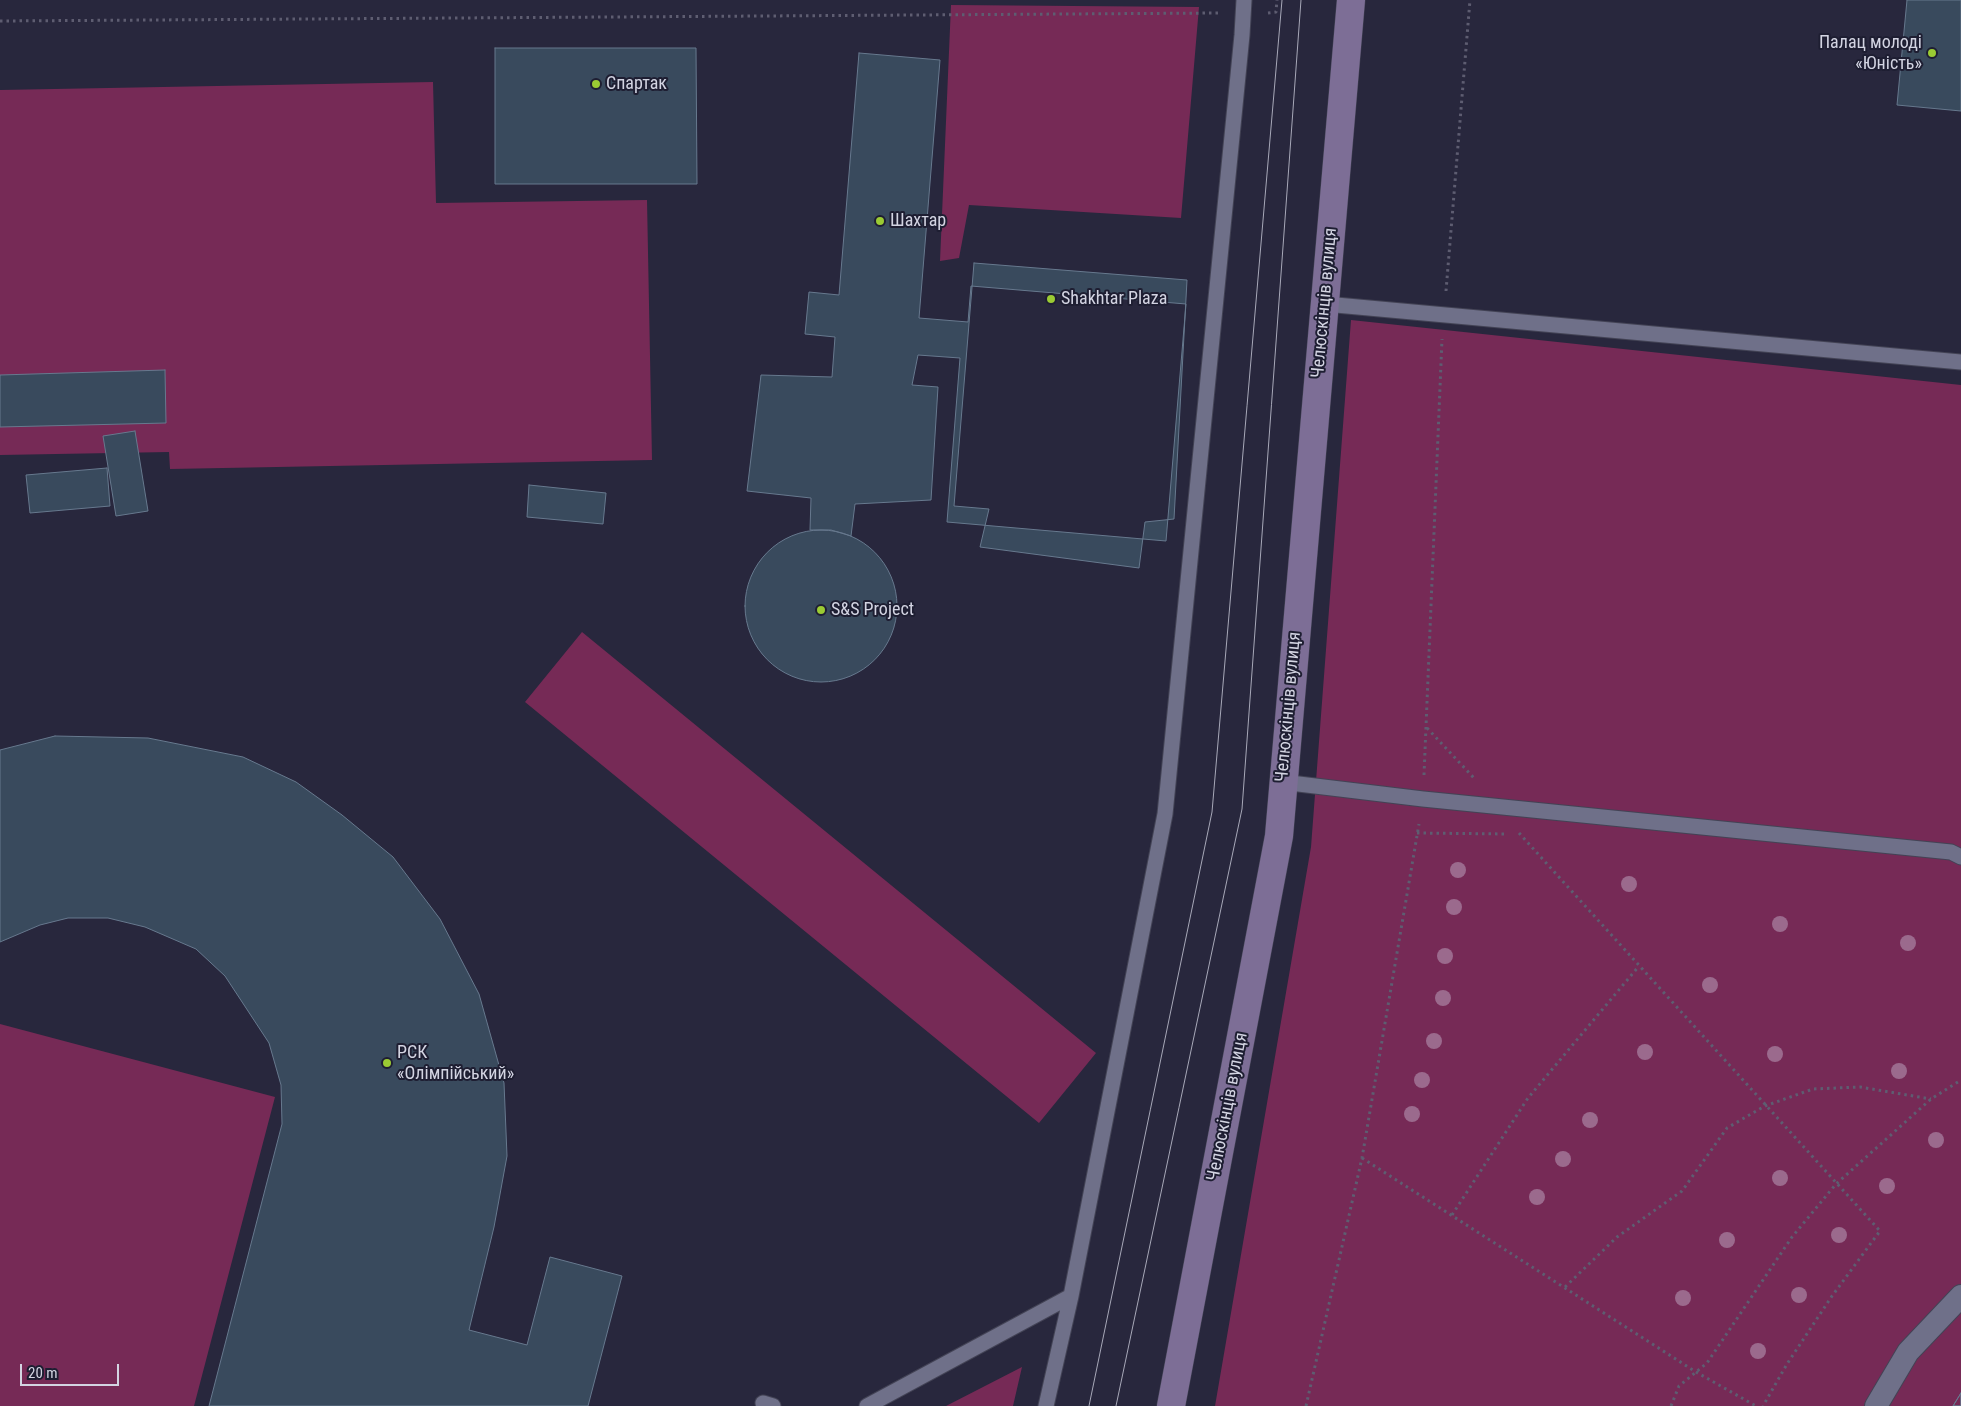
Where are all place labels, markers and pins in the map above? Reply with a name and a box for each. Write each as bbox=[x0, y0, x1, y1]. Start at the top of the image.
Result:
place label: Палац молоді «Юність» bbox=[1819, 32, 1922, 74]
marker: Палац молоді «Юність» bbox=[1926, 47, 1938, 59]
place label: Спартак bbox=[606, 73, 667, 95]
marker: Спартак bbox=[590, 78, 602, 90]
place label: Шахтар bbox=[890, 210, 946, 232]
marker: Шахтар bbox=[874, 215, 886, 227]
place label: Shakhtar Plaza bbox=[1061, 288, 1167, 310]
marker: Shakhtar Plaza bbox=[1045, 293, 1057, 305]
place label: S&S Project bbox=[831, 599, 914, 621]
marker: S&S Project bbox=[815, 604, 827, 616]
place label: РСК «Олімпійський» bbox=[397, 1042, 514, 1084]
marker: РСК «Олімпійський» bbox=[381, 1057, 393, 1069]

